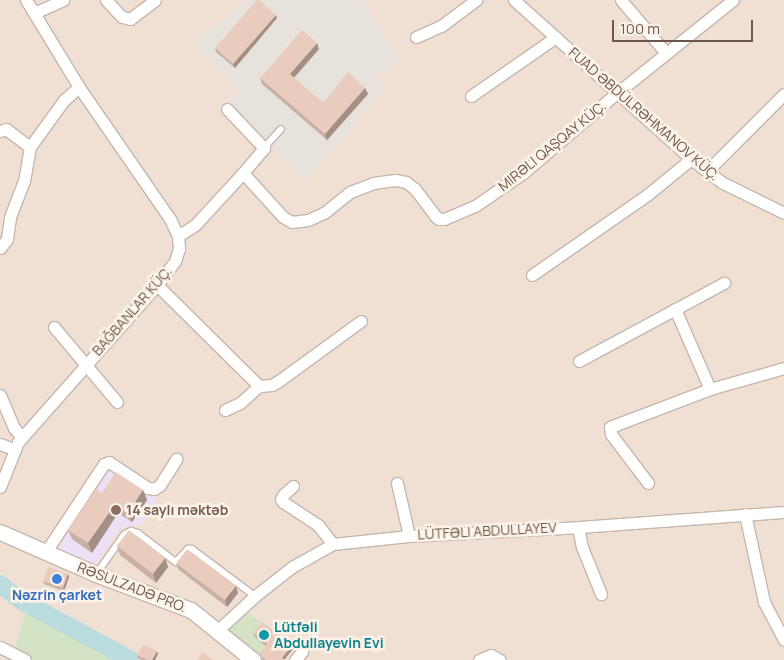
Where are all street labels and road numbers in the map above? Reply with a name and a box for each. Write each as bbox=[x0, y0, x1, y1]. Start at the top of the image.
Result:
street label: FUAD ƏBDÜLRƏHMANOV KÜÇ. bbox=[565, 44, 723, 184]
street label: MIRƏLI QAŞQAY KÜÇ. bbox=[495, 97, 609, 195]
street label: BAĞBANLAR KÜÇ. bbox=[89, 263, 175, 359]
street label: LÜTFƏLI ABDULLAYEV bbox=[417, 519, 557, 543]
street label: RƏSULZADƏ PRO. bbox=[75, 558, 189, 616]

